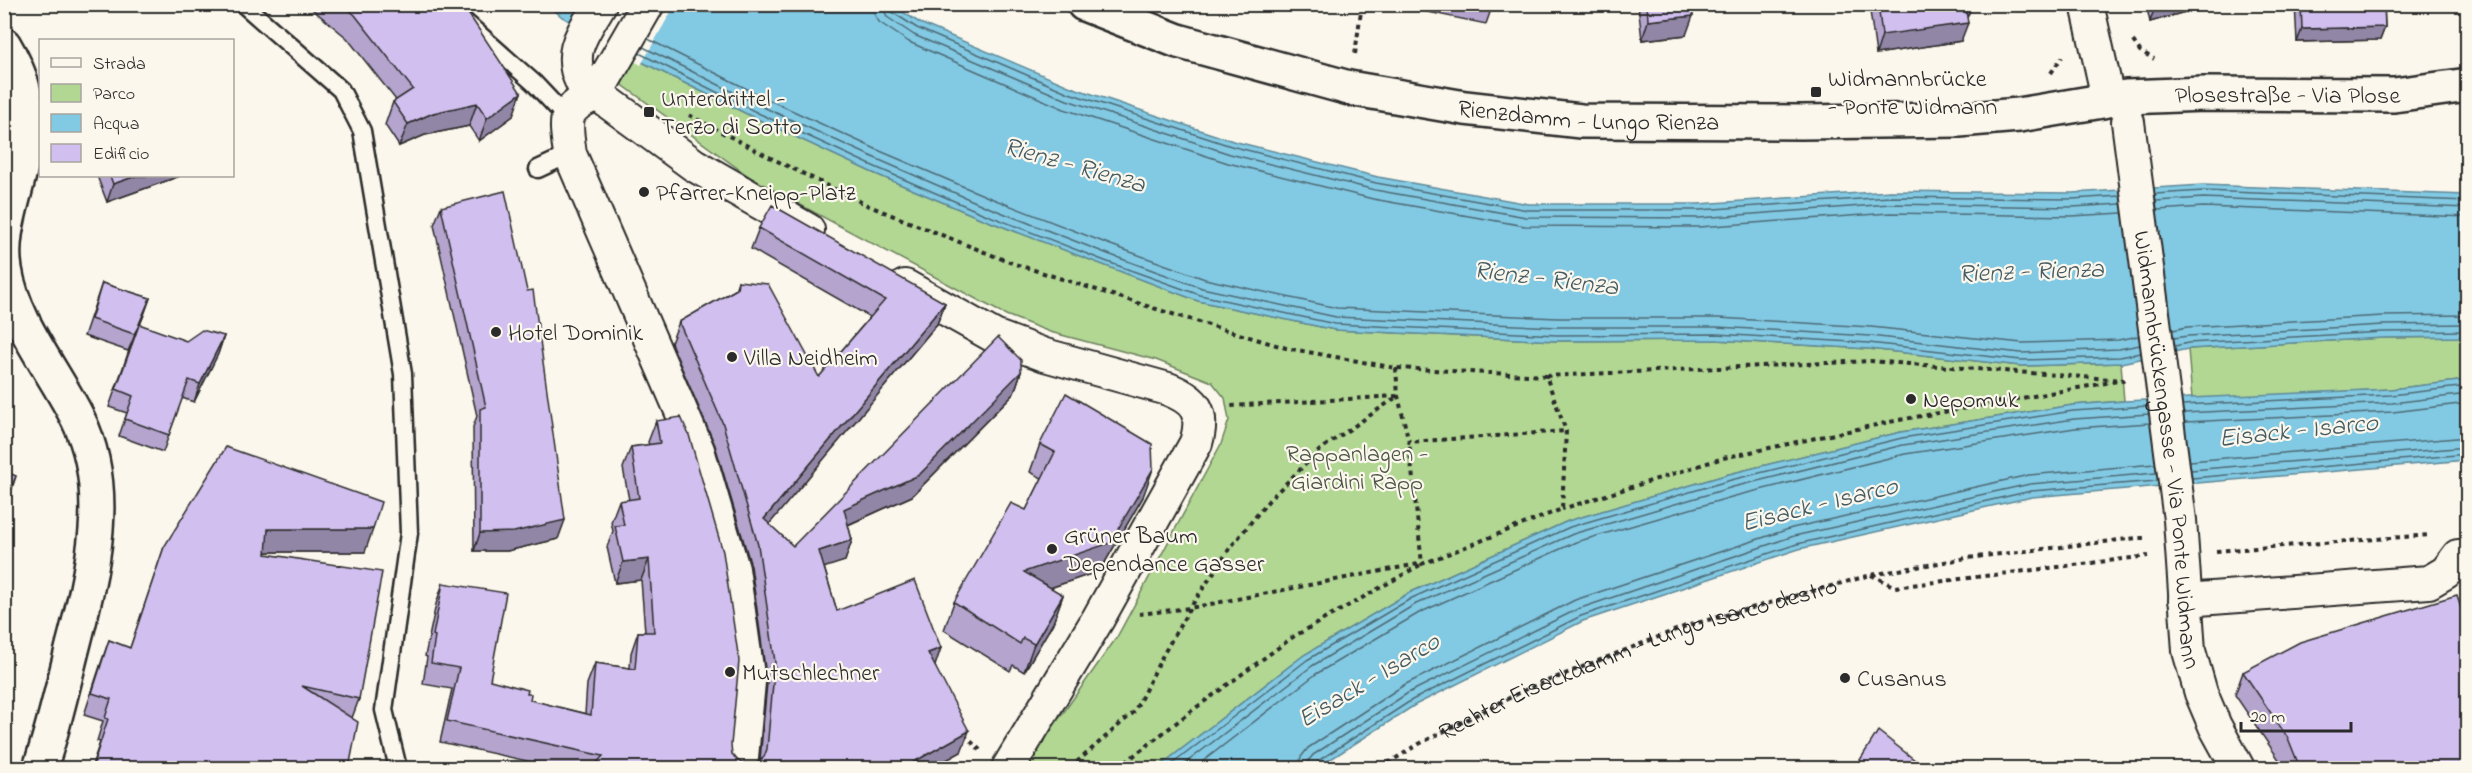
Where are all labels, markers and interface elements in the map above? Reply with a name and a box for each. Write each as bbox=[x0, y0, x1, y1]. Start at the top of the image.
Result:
legend bbox=[39, 39, 234, 177]
text: Strada bbox=[93, 52, 146, 78]
place label: Widmannbrücke - Ponte Widmann bbox=[1828, 63, 1997, 126]
street label: Plosestraße - Via Plose bbox=[2174, 79, 2403, 115]
text: Parco bbox=[93, 82, 135, 108]
place label: Unterdrittel - Terzo di Sotto bbox=[661, 83, 802, 146]
marker: Widmannbrücke - Ponte Widmann bbox=[1809, 85, 1823, 99]
street label: Rienzdamm - Lungo Rienza bbox=[1455, 92, 1719, 142]
marker: Unterdrittel - Terzo di Sotto bbox=[642, 105, 656, 119]
text: Acqua bbox=[93, 112, 140, 138]
water label: Rienz - Rienza bbox=[999, 129, 1150, 205]
text: Edificio bbox=[93, 142, 149, 168]
place label: Pfarrer-Kneipp-Platz bbox=[656, 177, 857, 212]
marker: Pfarrer-Kneipp-Platz bbox=[637, 185, 651, 199]
street label: Widmannbrückengasse - Via Ponte Widmann bbox=[2122, 229, 2208, 674]
water label: Rienz - Rienza bbox=[1958, 251, 2105, 295]
water label: Rienz - Rienza bbox=[1471, 252, 1621, 308]
place label: Hotel Dominik bbox=[508, 317, 643, 352]
marker: Hotel Dominik bbox=[489, 325, 503, 339]
place label: Villa Neidheim bbox=[743, 342, 878, 377]
marker: Villa Neidheim bbox=[725, 350, 739, 364]
place label: Nepomuk bbox=[1923, 384, 2019, 419]
marker: Nepomuk bbox=[1904, 392, 1918, 406]
water label: Eisack - Isarco bbox=[2217, 405, 2381, 459]
park label: Rappanlagen - Giardini Rapp bbox=[1286, 438, 1428, 501]
water label: Eisack - Isarco bbox=[1738, 468, 1903, 544]
place label: Grüner Baum Dependance Gasser bbox=[1063, 520, 1265, 583]
marker: Grüner Baum Dependance Gasser bbox=[1045, 542, 1059, 556]
street label: Rechter Eisackdamm - Lungo Isarco destro bbox=[1434, 570, 1842, 751]
water label: Eisack - Isarco bbox=[1291, 623, 1449, 739]
place label: Mutschlechner bbox=[742, 657, 880, 692]
place label: Cusanus bbox=[1857, 663, 1947, 698]
marker: Mutschlechner bbox=[723, 665, 737, 679]
marker: Cusanus bbox=[1838, 671, 1852, 685]
scale bar bbox=[2241, 695, 2350, 733]
text: 20 m bbox=[2250, 705, 2285, 731]

